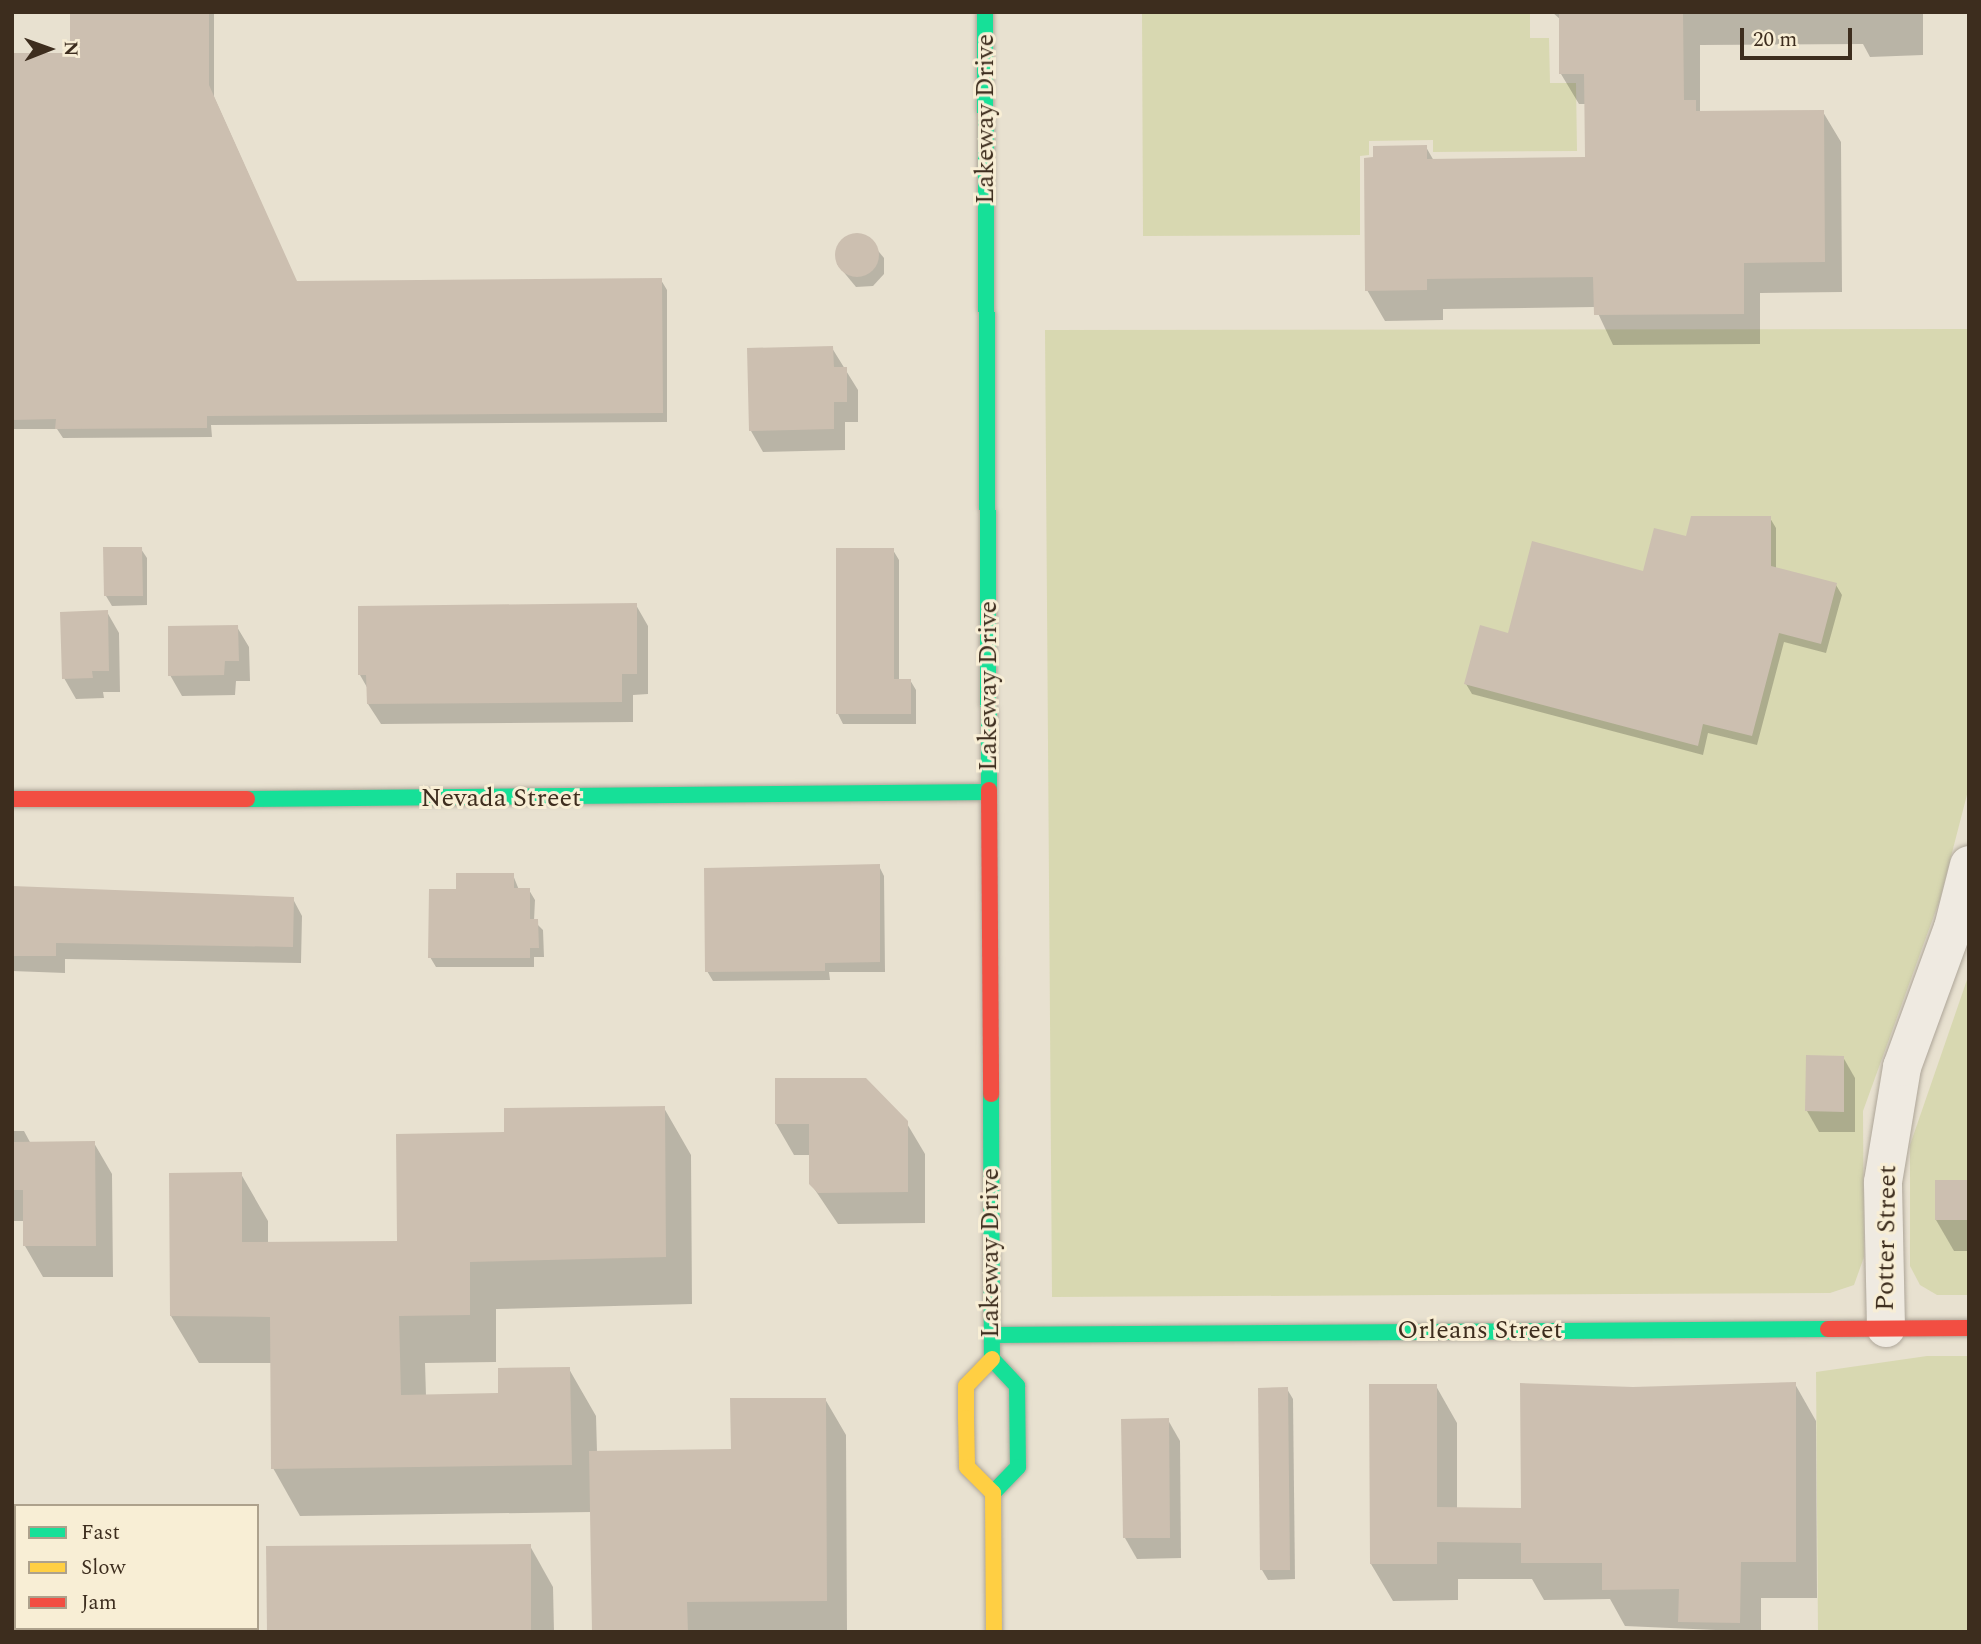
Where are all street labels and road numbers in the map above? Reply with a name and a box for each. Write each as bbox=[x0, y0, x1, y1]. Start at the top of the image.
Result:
street label: Lakeway Drive bbox=[970, 34, 1002, 204]
street label: Lakeway Drive bbox=[973, 601, 1005, 771]
street label: Nevada Street bbox=[421, 783, 581, 815]
street label: Potter Street bbox=[1870, 1165, 1904, 1311]
street label: Lakeway Drive bbox=[975, 1168, 1007, 1338]
street label: Orleans Street bbox=[1397, 1315, 1563, 1347]

